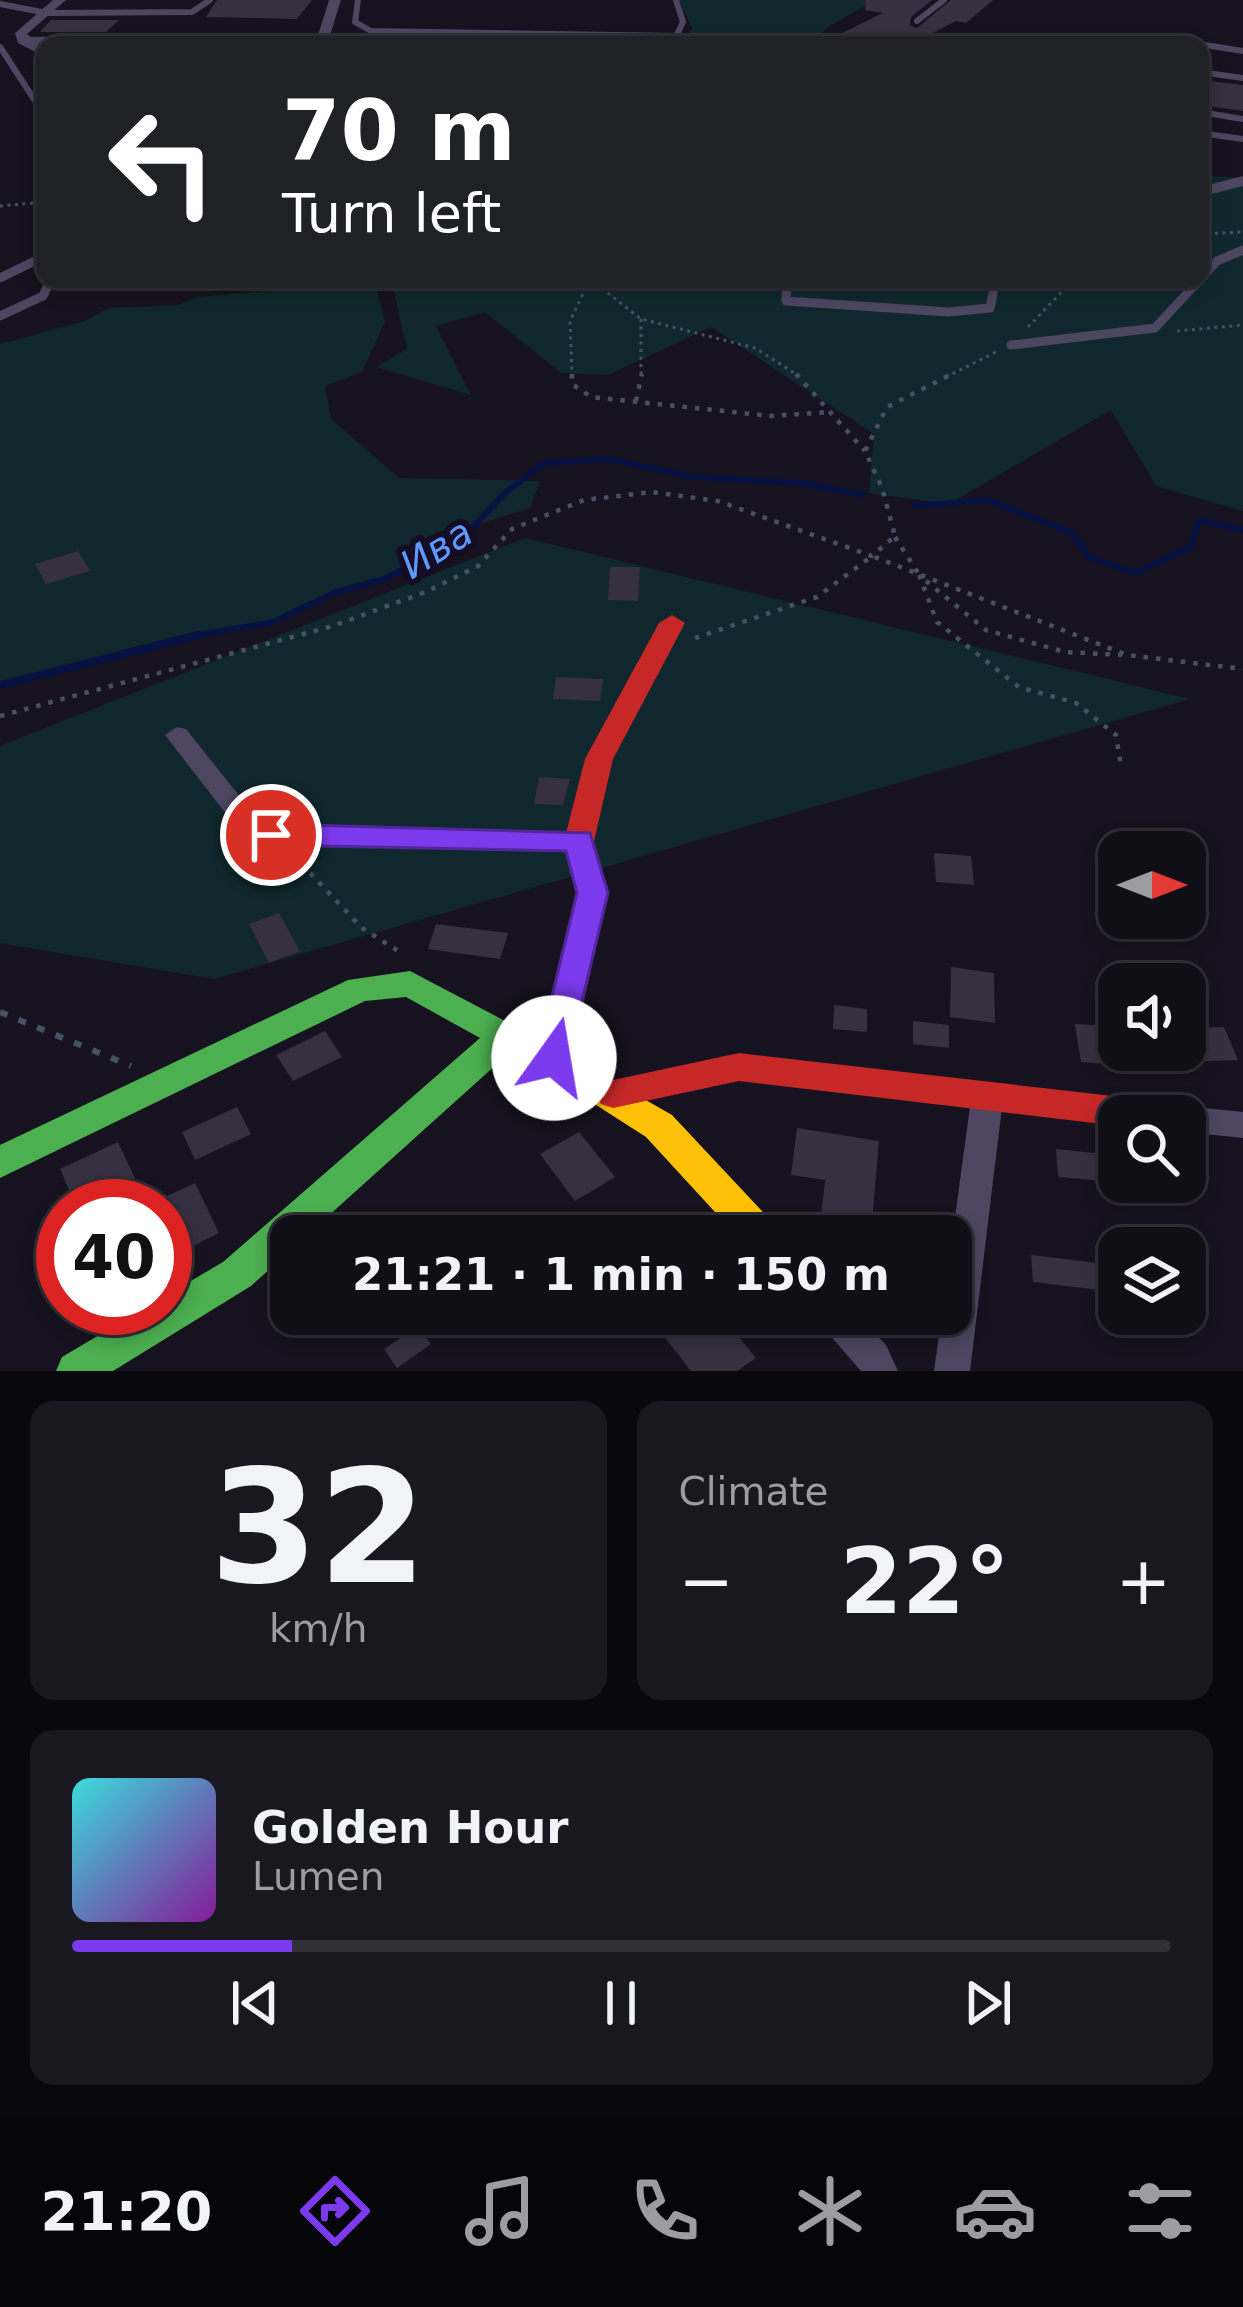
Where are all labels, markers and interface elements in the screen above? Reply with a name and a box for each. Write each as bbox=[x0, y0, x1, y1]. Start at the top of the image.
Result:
text: 70 m bbox=[282, 82, 516, 180]
icon: left bbox=[84, 84, 240, 240]
text: Turn left bbox=[282, 182, 501, 245]
water label: Ива bbox=[392, 509, 480, 588]
pin bbox=[220, 784, 322, 886]
icon: arrive bbox=[238, 802, 304, 868]
north arrow bbox=[1098, 831, 1206, 939]
map controls bbox=[1098, 831, 1206, 1335]
button: sound bbox=[1098, 963, 1206, 1071]
position arrow bbox=[491, 995, 617, 1121]
button: search bbox=[1098, 1095, 1206, 1203]
speed limit sign: 40 bbox=[36, 1179, 192, 1335]
button: layers bbox=[1098, 1227, 1206, 1335]
text: 21:21 · 1 min · 150 m bbox=[352, 1248, 890, 1301]
text: 32 bbox=[210, 1437, 427, 1619]
text: Climate bbox=[679, 1469, 829, 1514]
text: 22° bbox=[840, 1529, 1010, 1634]
text: − bbox=[679, 1543, 734, 1620]
text: + bbox=[1116, 1543, 1171, 1620]
text: km/h bbox=[269, 1606, 367, 1651]
text: Golden Hour bbox=[252, 1801, 569, 1854]
text: Lumen bbox=[252, 1854, 384, 1899]
icon: previous bbox=[222, 1970, 288, 2036]
icon: pause bbox=[588, 1970, 654, 2036]
icon: next bbox=[955, 1970, 1021, 2036]
icon: directions bbox=[293, 2169, 377, 2253]
icon: music bbox=[458, 2169, 542, 2253]
icon: phone bbox=[623, 2169, 707, 2253]
icon: climate bbox=[788, 2169, 872, 2253]
icon: car bbox=[953, 2169, 1037, 2253]
icon: filters bbox=[1118, 2169, 1202, 2253]
text: 21:20 bbox=[41, 2180, 212, 2243]

